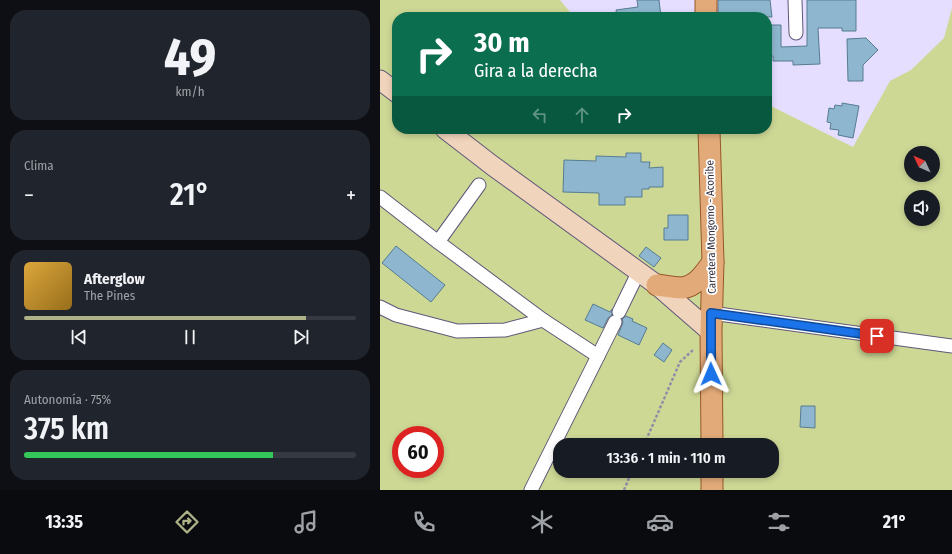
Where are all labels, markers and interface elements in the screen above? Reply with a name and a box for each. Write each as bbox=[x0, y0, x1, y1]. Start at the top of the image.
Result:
text: 49 bbox=[164, 26, 216, 89]
text: 30 m bbox=[474, 26, 530, 59]
icon: right bbox=[408, 28, 460, 80]
text: Gira a la derecha bbox=[474, 60, 598, 82]
text: km/h bbox=[176, 84, 205, 99]
icon: left bbox=[529, 104, 551, 126]
icon: ahead bbox=[571, 104, 593, 126]
icon: right bbox=[613, 104, 635, 126]
north arrow bbox=[904, 146, 940, 182]
map controls bbox=[904, 146, 940, 226]
text: Clima bbox=[24, 158, 54, 173]
street label: Carretera Mongomo - Aconibe bbox=[703, 160, 719, 294]
text: 21° bbox=[170, 177, 210, 213]
text: − bbox=[24, 182, 34, 209]
text: + bbox=[346, 182, 356, 209]
button: sound bbox=[904, 190, 940, 226]
text: Afterglow bbox=[84, 270, 145, 288]
text: The Pines bbox=[84, 288, 135, 303]
pin bbox=[860, 319, 894, 353]
icon: arrive bbox=[866, 325, 888, 347]
icon: previous bbox=[68, 326, 90, 348]
icon: pause bbox=[179, 326, 201, 348]
icon: next bbox=[290, 326, 312, 348]
position arrow bbox=[690, 353, 732, 395]
text: Autonomía · 75% bbox=[24, 392, 111, 407]
text: 375 km bbox=[24, 411, 109, 447]
speed limit sign: 60 bbox=[392, 426, 444, 478]
text: 13:36 · 1 min · 110 m bbox=[606, 449, 726, 467]
icon: directions bbox=[173, 508, 201, 536]
icon: music bbox=[292, 508, 320, 536]
icon: phone bbox=[410, 508, 438, 536]
icon: climate bbox=[528, 508, 556, 536]
icon: car bbox=[646, 508, 674, 536]
icon: filters bbox=[765, 508, 793, 536]
text: 13:35 bbox=[45, 511, 83, 533]
text: 21° bbox=[883, 511, 907, 533]

